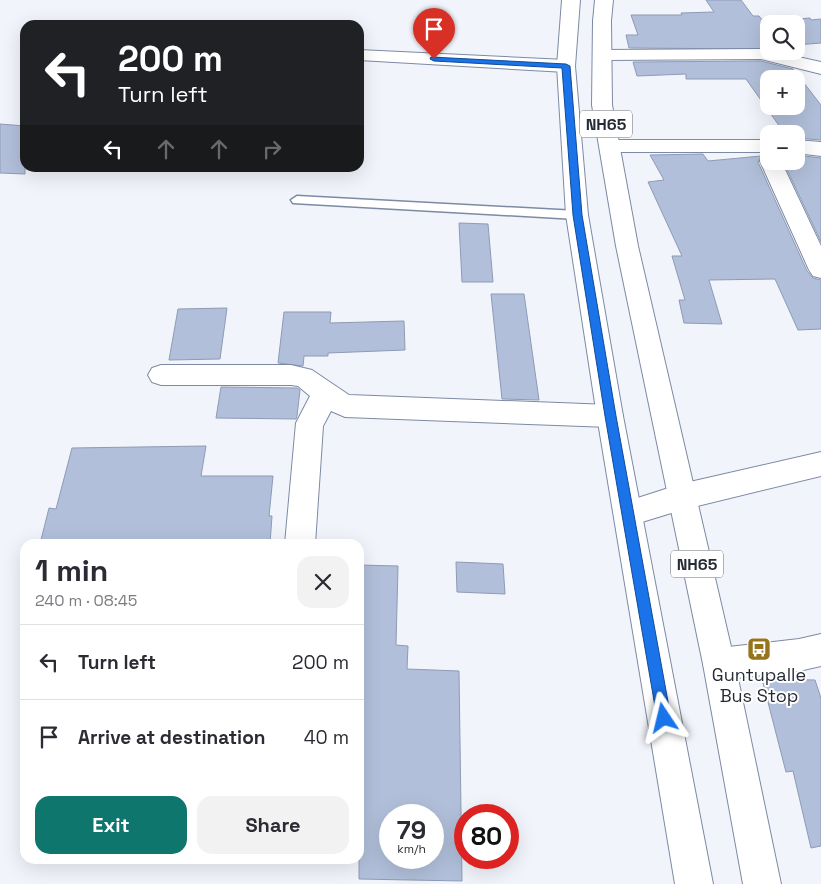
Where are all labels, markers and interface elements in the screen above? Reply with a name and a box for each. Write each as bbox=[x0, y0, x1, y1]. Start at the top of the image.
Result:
pin bbox=[413, 8, 455, 59]
icon: arrive bbox=[420, 15, 448, 43]
map controls bbox=[760, 15, 805, 170]
button: search bbox=[760, 15, 805, 60]
text: 200 m bbox=[118, 37, 223, 81]
icon: left bbox=[35, 40, 100, 105]
button: + bbox=[760, 70, 805, 115]
text: Turn left bbox=[118, 80, 208, 108]
road number: NH65 bbox=[580, 110, 632, 138]
button: − bbox=[760, 125, 805, 170]
icon: left bbox=[99, 135, 127, 163]
icon: ahead bbox=[152, 135, 180, 163]
icon: ahead bbox=[205, 135, 233, 163]
icon: right bbox=[258, 135, 286, 163]
road number: NH65 bbox=[671, 550, 723, 578]
text: 1 min bbox=[35, 551, 108, 590]
button: close bbox=[297, 556, 349, 608]
text: 240 m · 08:45 bbox=[35, 590, 137, 611]
bus stop icon: Guntupalle Bus Stop bbox=[746, 636, 772, 662]
icon: left bbox=[35, 648, 63, 676]
text: Turn left bbox=[78, 650, 156, 675]
text: 200 m bbox=[292, 650, 349, 675]
place label: Guntupalle Bus Stop bbox=[712, 663, 806, 707]
position arrow bbox=[637, 691, 689, 743]
icon: arrive bbox=[35, 723, 63, 751]
text: Arrive at destination bbox=[78, 725, 266, 750]
text: 40 m bbox=[304, 725, 349, 750]
button: Exit bbox=[35, 796, 187, 854]
button: Share bbox=[197, 796, 349, 854]
speed limit sign: 80 bbox=[454, 804, 519, 869]
text: 79 bbox=[397, 814, 426, 846]
text: km/h bbox=[397, 841, 426, 857]

